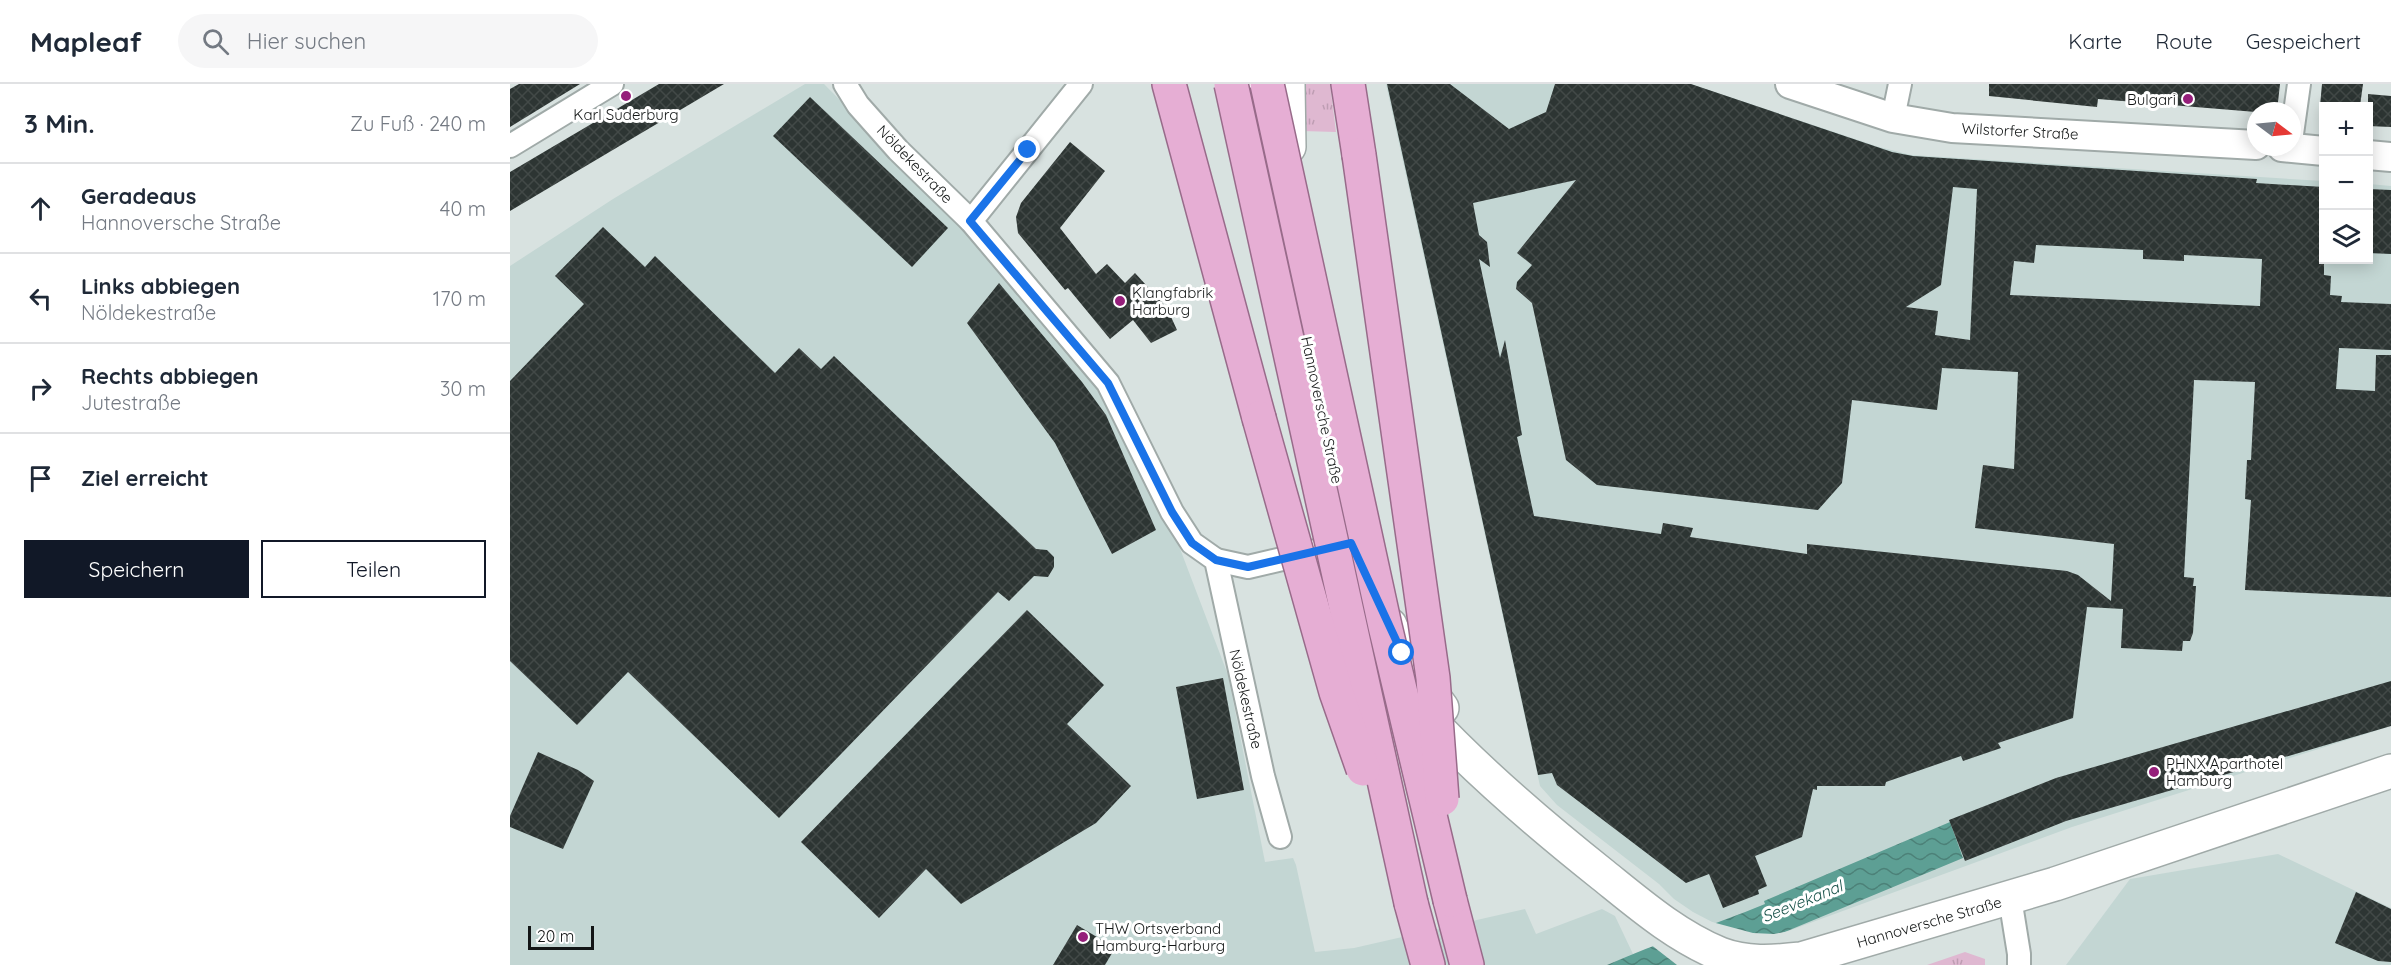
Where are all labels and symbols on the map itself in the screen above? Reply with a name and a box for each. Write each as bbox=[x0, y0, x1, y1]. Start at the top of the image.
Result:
marker: Karl Suderburg bbox=[619, 89, 633, 103]
place label: Bulgari bbox=[2127, 90, 2176, 109]
marker: Bulgari bbox=[2181, 92, 2195, 106]
north arrow bbox=[2247, 102, 2301, 156]
place label: Karl Suderburg bbox=[573, 105, 679, 124]
street label: Wilstorfer Straße bbox=[1961, 118, 2079, 144]
street label: Nöldekestraße bbox=[873, 121, 957, 207]
route end bbox=[1014, 136, 1040, 162]
place label: Klangfabrik Harburg bbox=[1132, 283, 1213, 319]
marker: Klangfabrik Harburg bbox=[1113, 294, 1127, 308]
street label: Hannoversche Straße bbox=[1297, 335, 1347, 485]
route start bbox=[1388, 639, 1414, 665]
street label: Nöldekestraße bbox=[1225, 647, 1267, 751]
place label: PHNX Aparthotel Hamburg bbox=[2166, 754, 2283, 790]
marker: PHNX Aparthotel Hamburg bbox=[2147, 765, 2161, 779]
water label: Seevekanal bbox=[1759, 875, 1847, 926]
street label: Hannoversche Straße bbox=[1854, 892, 2004, 952]
place label: THW Ortsverband Hamburg-Harburg bbox=[1095, 919, 1225, 955]
scale bar bbox=[528, 923, 594, 950]
marker: THW Ortsverband Hamburg-Harburg bbox=[1076, 930, 1090, 944]

